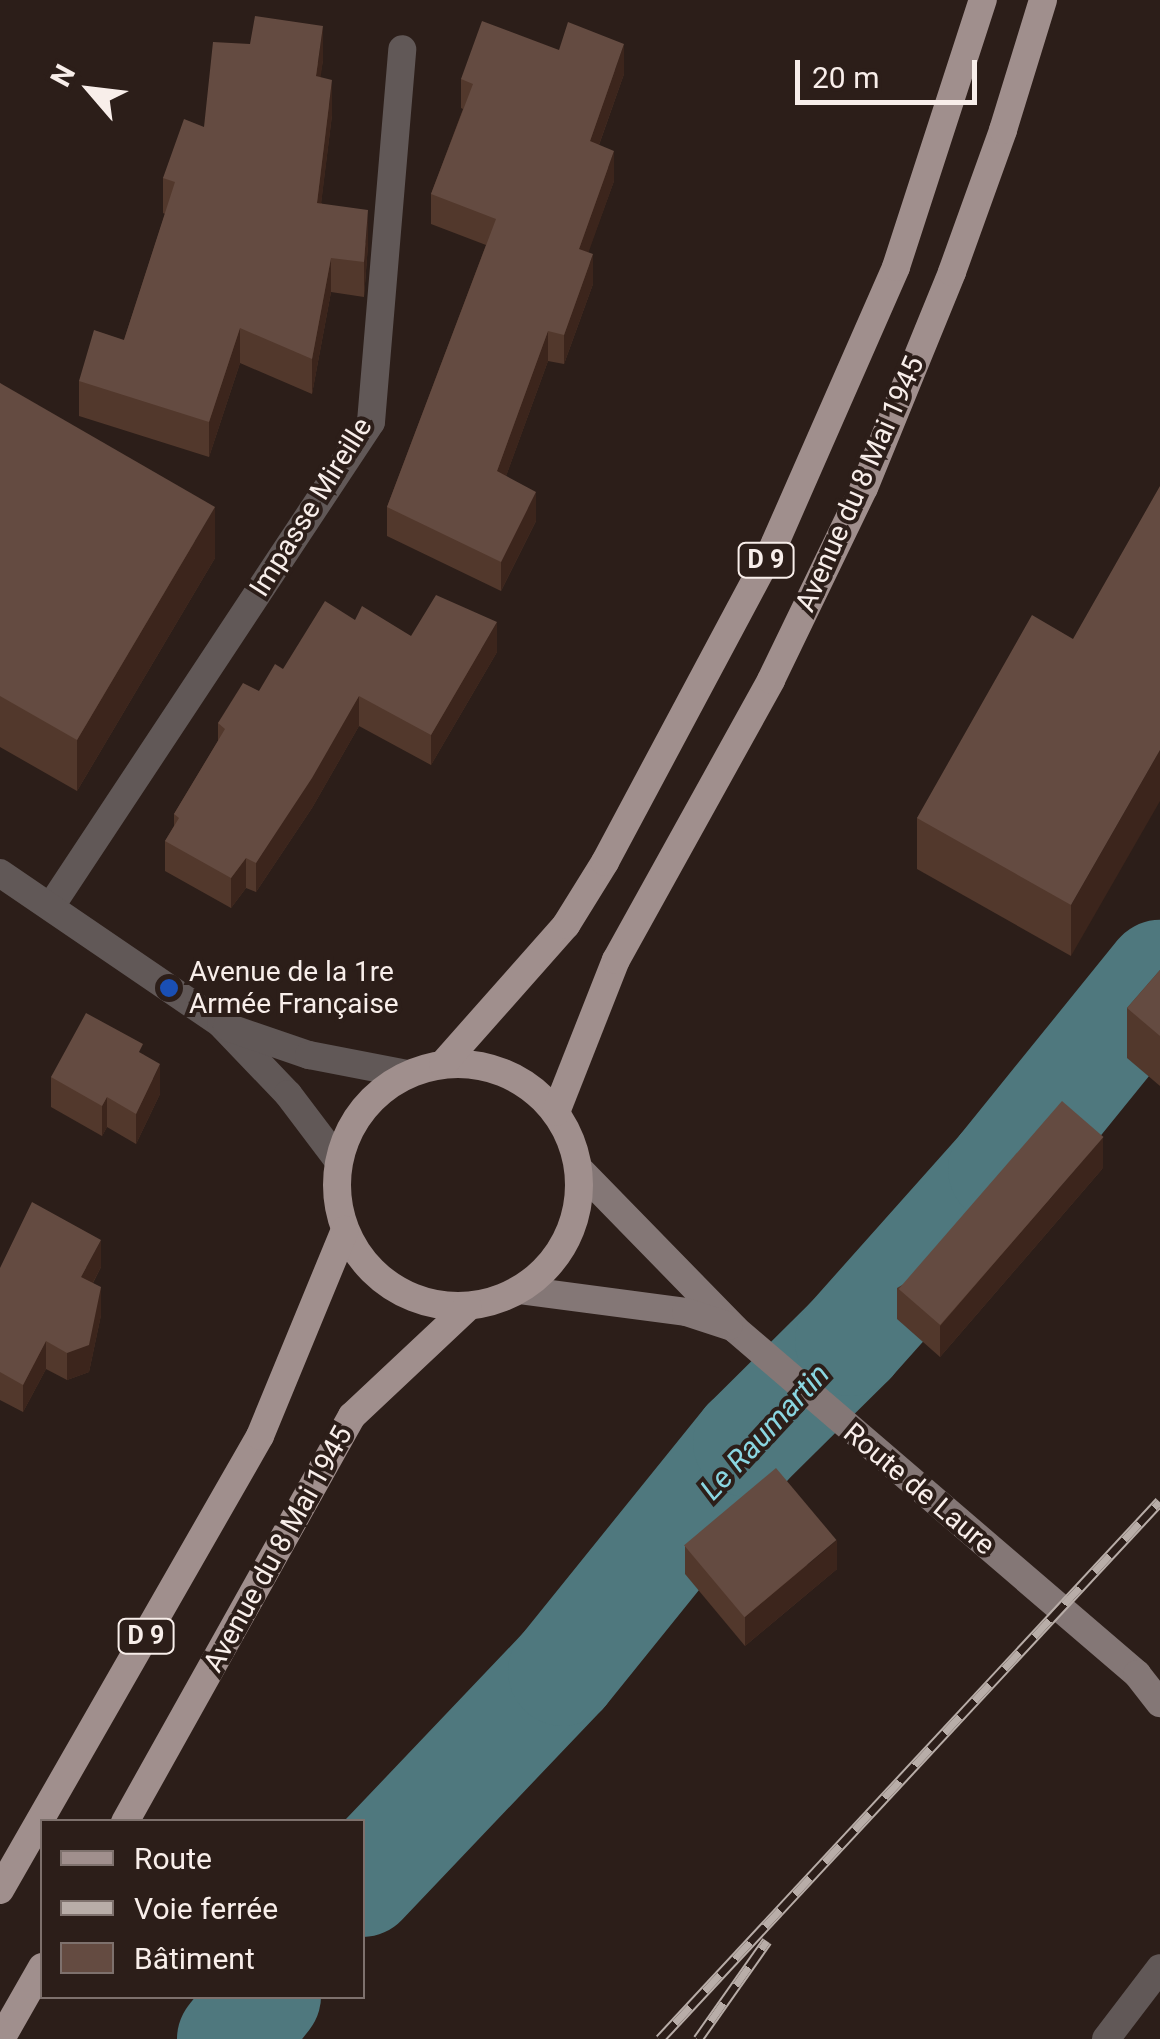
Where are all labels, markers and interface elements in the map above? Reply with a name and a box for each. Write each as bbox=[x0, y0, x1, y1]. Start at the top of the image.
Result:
north arrow bbox=[40, 40, 140, 140]
scale bar bbox=[800, 40, 982, 102]
text: N bbox=[44, 59, 82, 92]
text: 20 m bbox=[812, 60, 879, 95]
street label: Avenue du 8 Mai 1945 bbox=[789, 351, 931, 617]
street label: Impasse Mireille bbox=[243, 411, 379, 603]
road number: D 9 bbox=[736, 540, 796, 580]
place label: Avenue de la 1re Armée Française bbox=[189, 955, 399, 1021]
marker: Avenue de la 1re Armée Française bbox=[158, 977, 180, 999]
water label: Le Raumartin bbox=[693, 1357, 837, 1507]
street label: Route de Laure bbox=[837, 1416, 1001, 1562]
street label: Avenue du 8 Mai 1945 bbox=[196, 1420, 360, 1678]
road number: D 9 bbox=[116, 1616, 176, 1656]
legend bbox=[40, 1819, 365, 1999]
text: Route bbox=[134, 1841, 212, 1876]
text: Voie ferrée bbox=[134, 1891, 278, 1926]
text: Bâtiment bbox=[134, 1941, 255, 1976]

